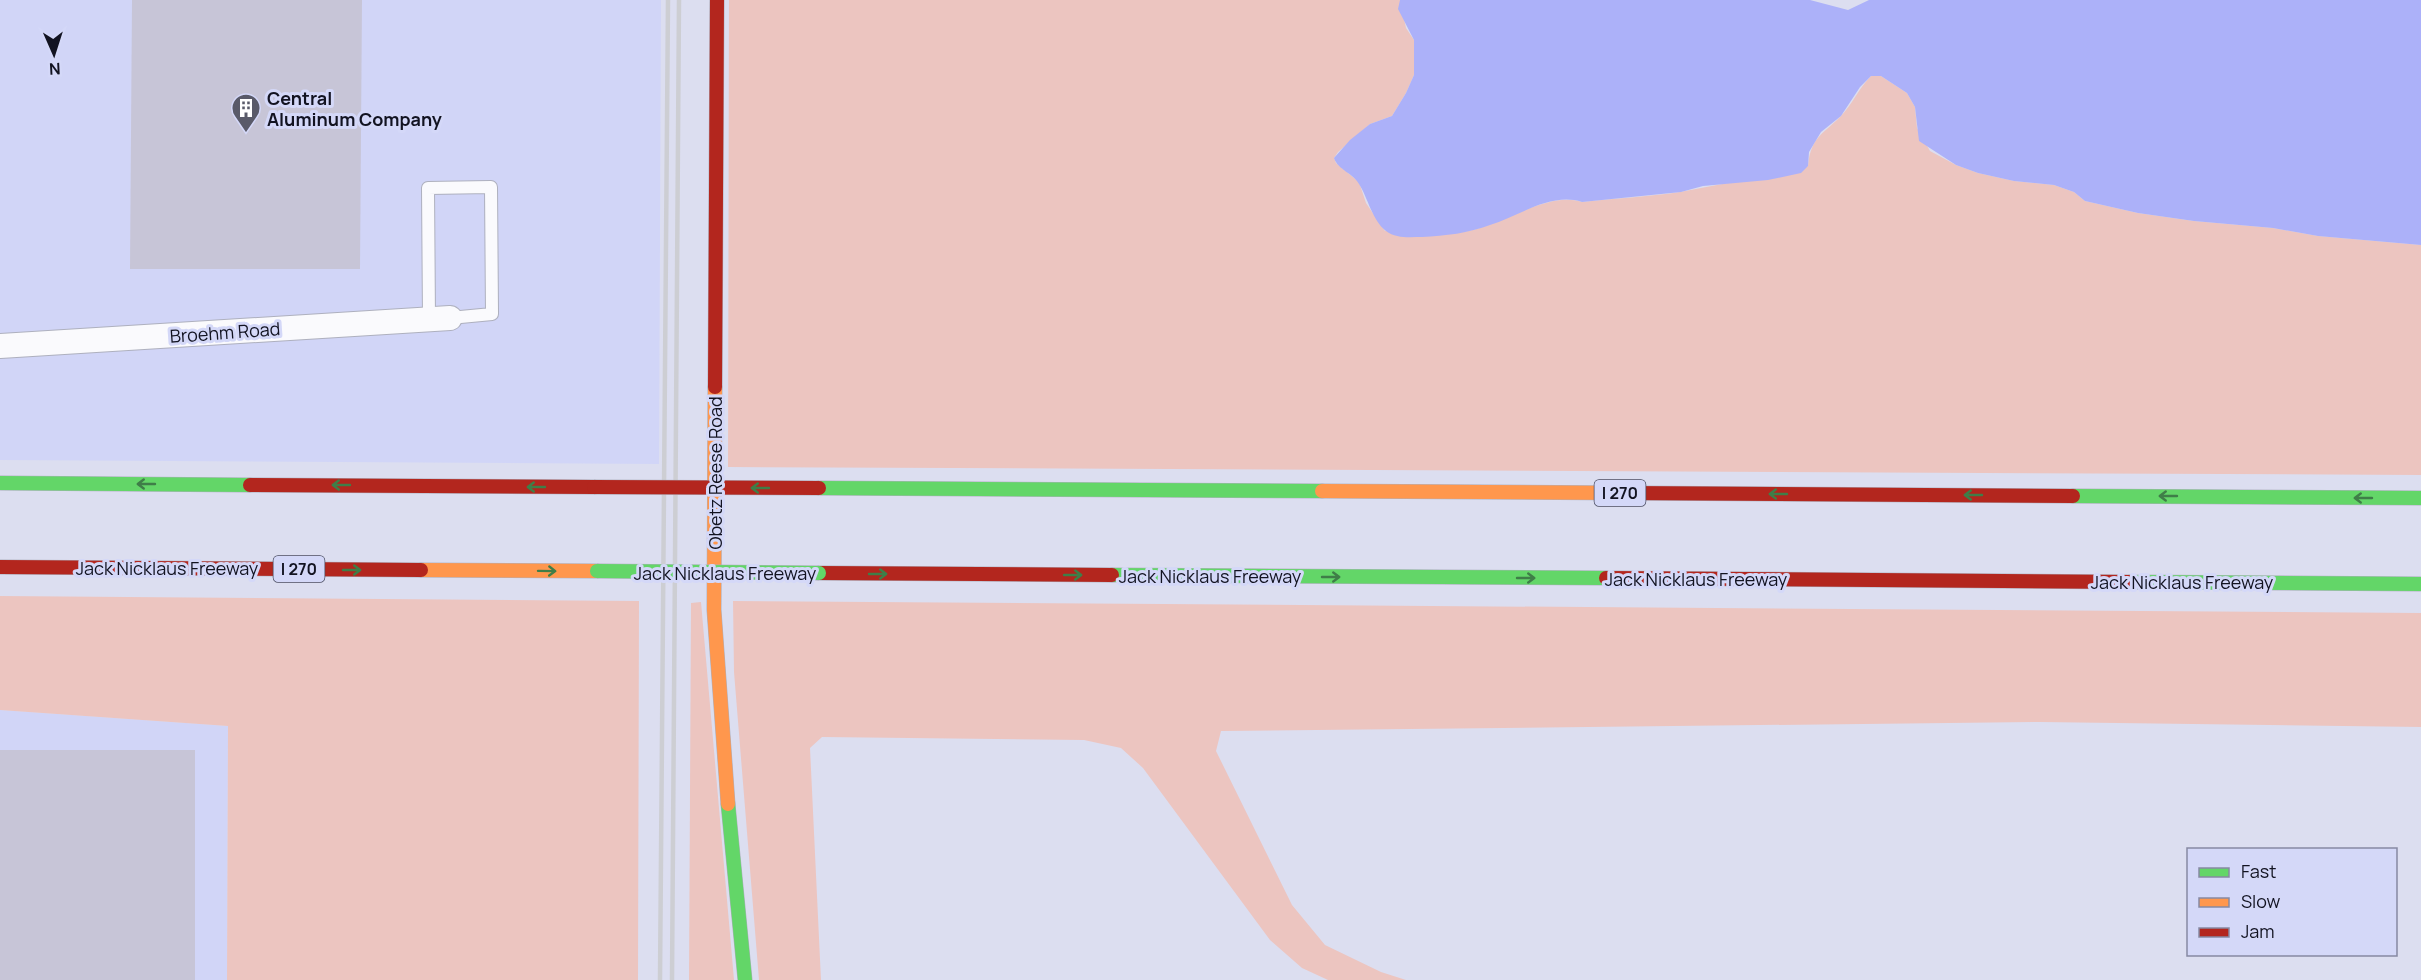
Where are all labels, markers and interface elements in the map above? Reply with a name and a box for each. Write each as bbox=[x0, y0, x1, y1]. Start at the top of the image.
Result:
north arrow bbox=[24, 24, 84, 84]
text: N bbox=[48, 58, 61, 80]
place label: Central Aluminum Company bbox=[267, 86, 442, 131]
building icon: Central Aluminum Company bbox=[230, 92, 262, 134]
street label: Broehm Road bbox=[169, 316, 281, 348]
street label: Obetz Reese Road bbox=[703, 396, 727, 550]
one-way arrow bbox=[136, 478, 156, 490]
one-way arrow bbox=[331, 479, 351, 491]
road number: I 270 bbox=[1594, 480, 1646, 506]
one-way arrow bbox=[526, 481, 546, 493]
one-way arrow bbox=[751, 482, 771, 494]
one-way arrow bbox=[1768, 488, 1788, 500]
one-way arrow bbox=[1963, 489, 1983, 501]
one-way arrow bbox=[2158, 491, 2178, 502]
one-way arrow bbox=[2353, 492, 2373, 504]
street label: Jack Nicklaus Freeway bbox=[76, 556, 259, 580]
road number: I 270 bbox=[274, 556, 324, 582]
street label: Jack Nicklaus Freeway bbox=[634, 561, 817, 585]
one-way arrow bbox=[342, 564, 362, 575]
street label: Jack Nicklaus Freeway bbox=[1119, 564, 1302, 588]
one-way arrow bbox=[537, 565, 557, 577]
street label: Jack Nicklaus Freeway bbox=[1605, 567, 1788, 591]
one-way arrow bbox=[867, 568, 887, 580]
one-way arrow bbox=[1062, 569, 1082, 581]
street label: Jack Nicklaus Freeway bbox=[2091, 570, 2274, 594]
one-way arrow bbox=[1320, 571, 1340, 583]
one-way arrow bbox=[1515, 572, 1535, 584]
legend bbox=[2187, 848, 2397, 956]
text: Fast bbox=[2241, 859, 2276, 883]
text: Slow bbox=[2241, 889, 2281, 913]
text: Jam bbox=[2241, 919, 2275, 943]

